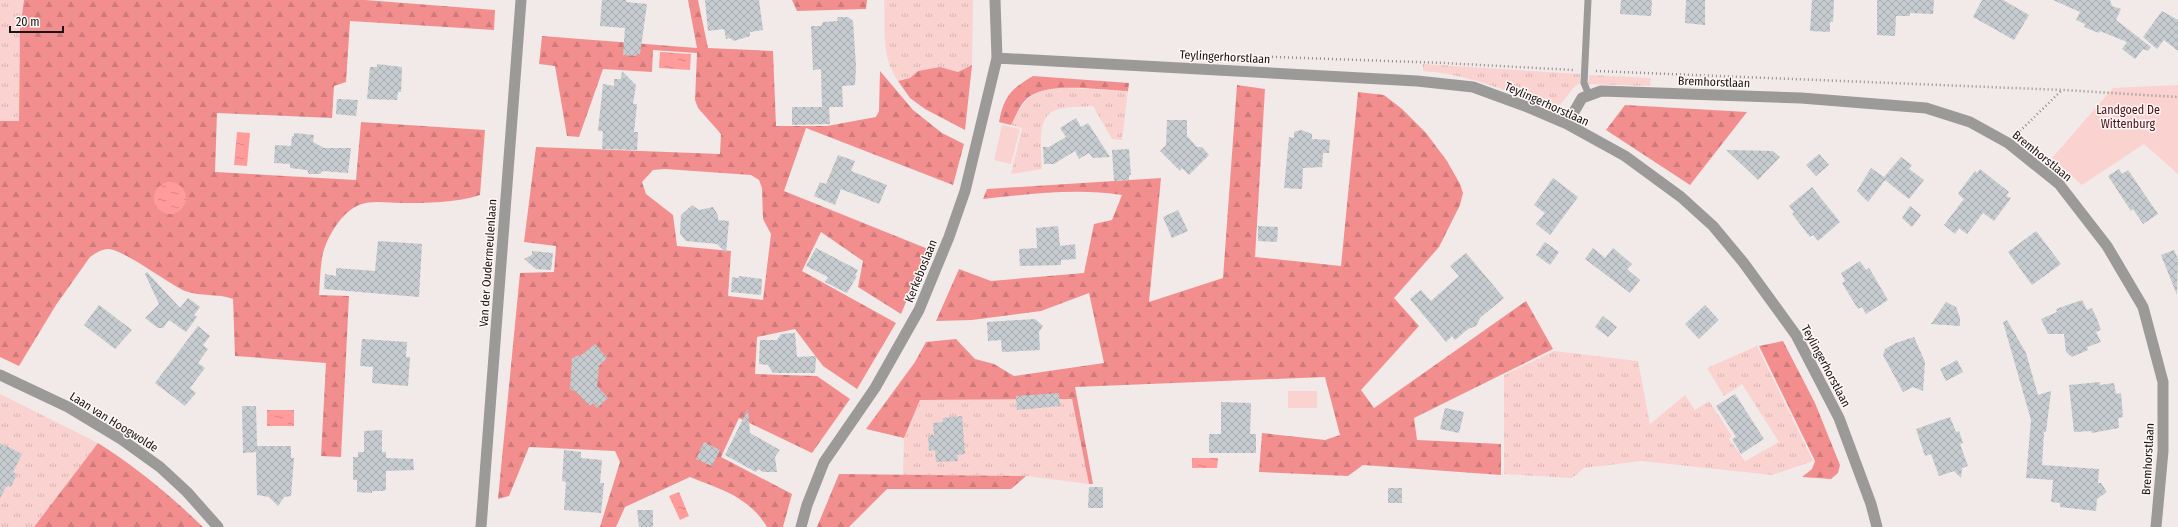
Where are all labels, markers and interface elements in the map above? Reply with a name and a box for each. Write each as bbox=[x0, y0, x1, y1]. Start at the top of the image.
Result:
scale bar bbox=[10, 8, 63, 34]
text: 20 m bbox=[16, 15, 40, 29]
street label: Teylingerhorstlaan bbox=[1179, 48, 1271, 66]
street label: Bremhorstlaan bbox=[1678, 74, 1750, 90]
street label: Teylingerhorstlaan bbox=[1503, 79, 1591, 129]
park label: Landgoed De Wittenburg bbox=[2096, 103, 2160, 131]
street label: Bremhorstlaan bbox=[2010, 128, 2074, 184]
street label: Van der Oudermeulenlaan bbox=[477, 199, 499, 327]
street label: Kerkeboslaan bbox=[902, 237, 940, 305]
street label: Teylingerhorstlaan bbox=[1798, 323, 1854, 409]
street label: Laan van Hoogwolde bbox=[67, 389, 161, 455]
street label: Bremhorstlaan bbox=[2139, 423, 2157, 495]

